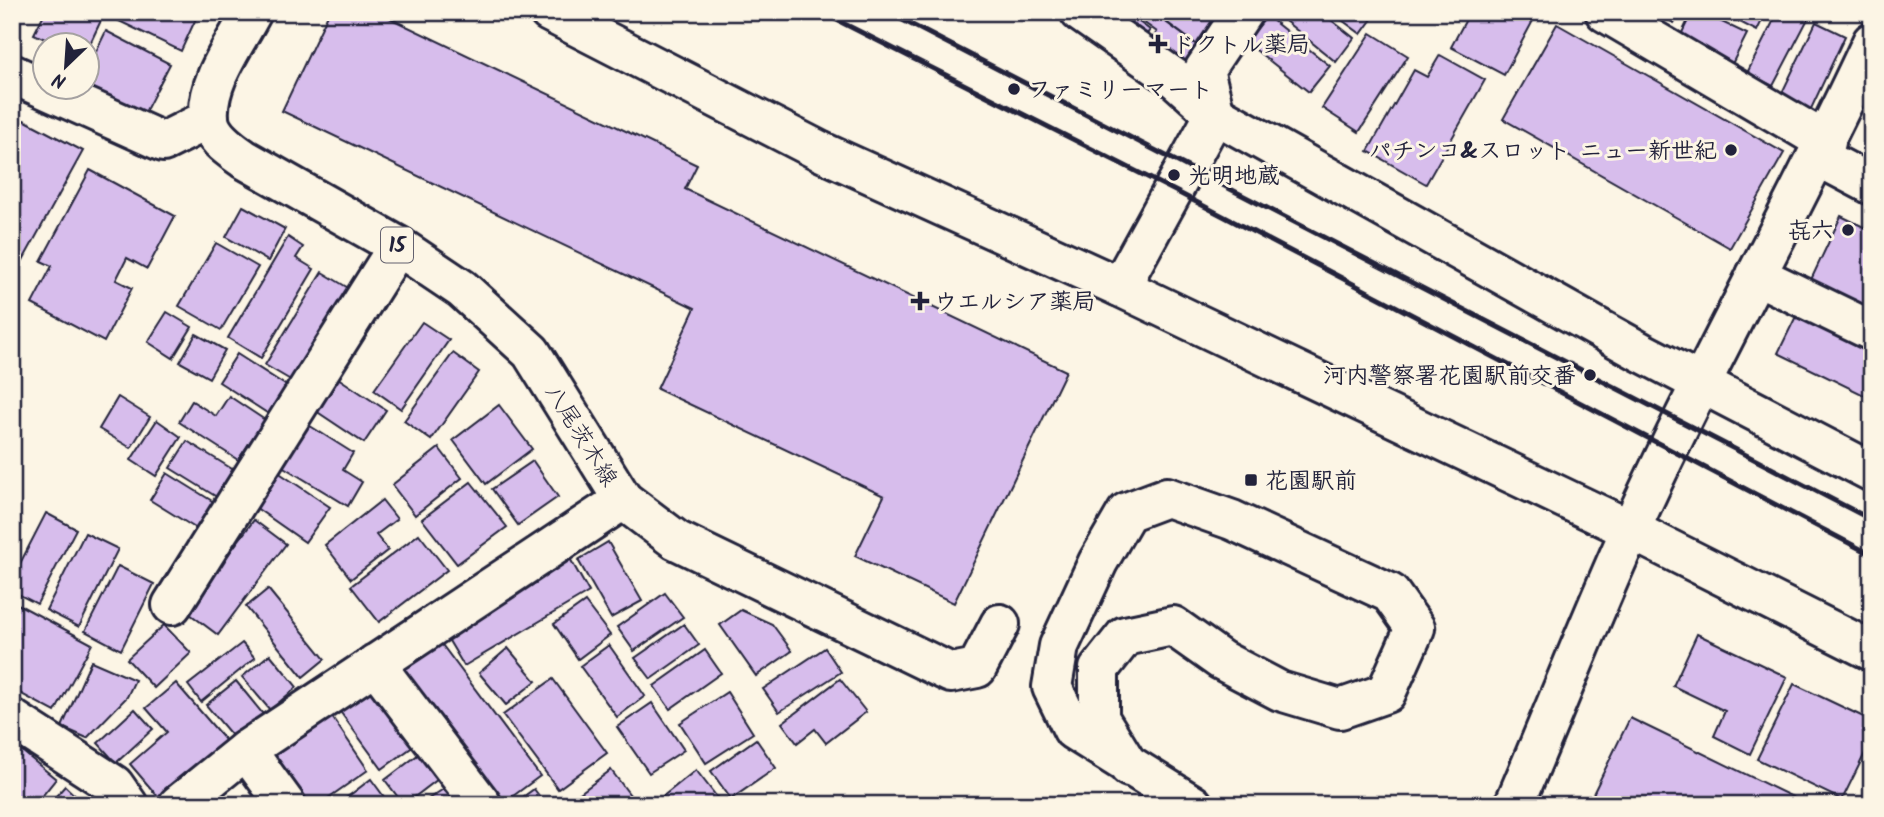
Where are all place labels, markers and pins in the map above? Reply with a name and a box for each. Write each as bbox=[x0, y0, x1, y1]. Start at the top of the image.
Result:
place label: ドクトル薬局 bbox=[1172, 28, 1310, 64]
marker: ドクトル薬局 bbox=[1150, 36, 1166, 52]
place label: ファミリーマート bbox=[1028, 73, 1213, 109]
marker: ファミリーマート bbox=[1006, 81, 1022, 97]
place label: パチンコ&スロット ニュー新世紀 bbox=[1369, 134, 1717, 170]
marker: パチンコ&スロット ニュー新世紀 bbox=[1723, 142, 1739, 158]
place label: 光明地蔵 bbox=[1188, 159, 1280, 195]
marker: 光明地蔵 bbox=[1166, 167, 1182, 183]
place label: 㐂六 bbox=[1788, 214, 1834, 250]
marker: 㐂六 bbox=[1840, 222, 1856, 238]
place label: ウエルシア薬局 bbox=[934, 285, 1095, 321]
marker: ウエルシア薬局 bbox=[912, 293, 928, 309]
place label: 河内警察署花園駅前交番 bbox=[1323, 359, 1576, 395]
marker: 河内警察署花園駅前交番 bbox=[1582, 367, 1598, 383]
place label: 花園駅前 bbox=[1265, 464, 1357, 500]
marker: 花園駅前 bbox=[1243, 472, 1259, 488]

